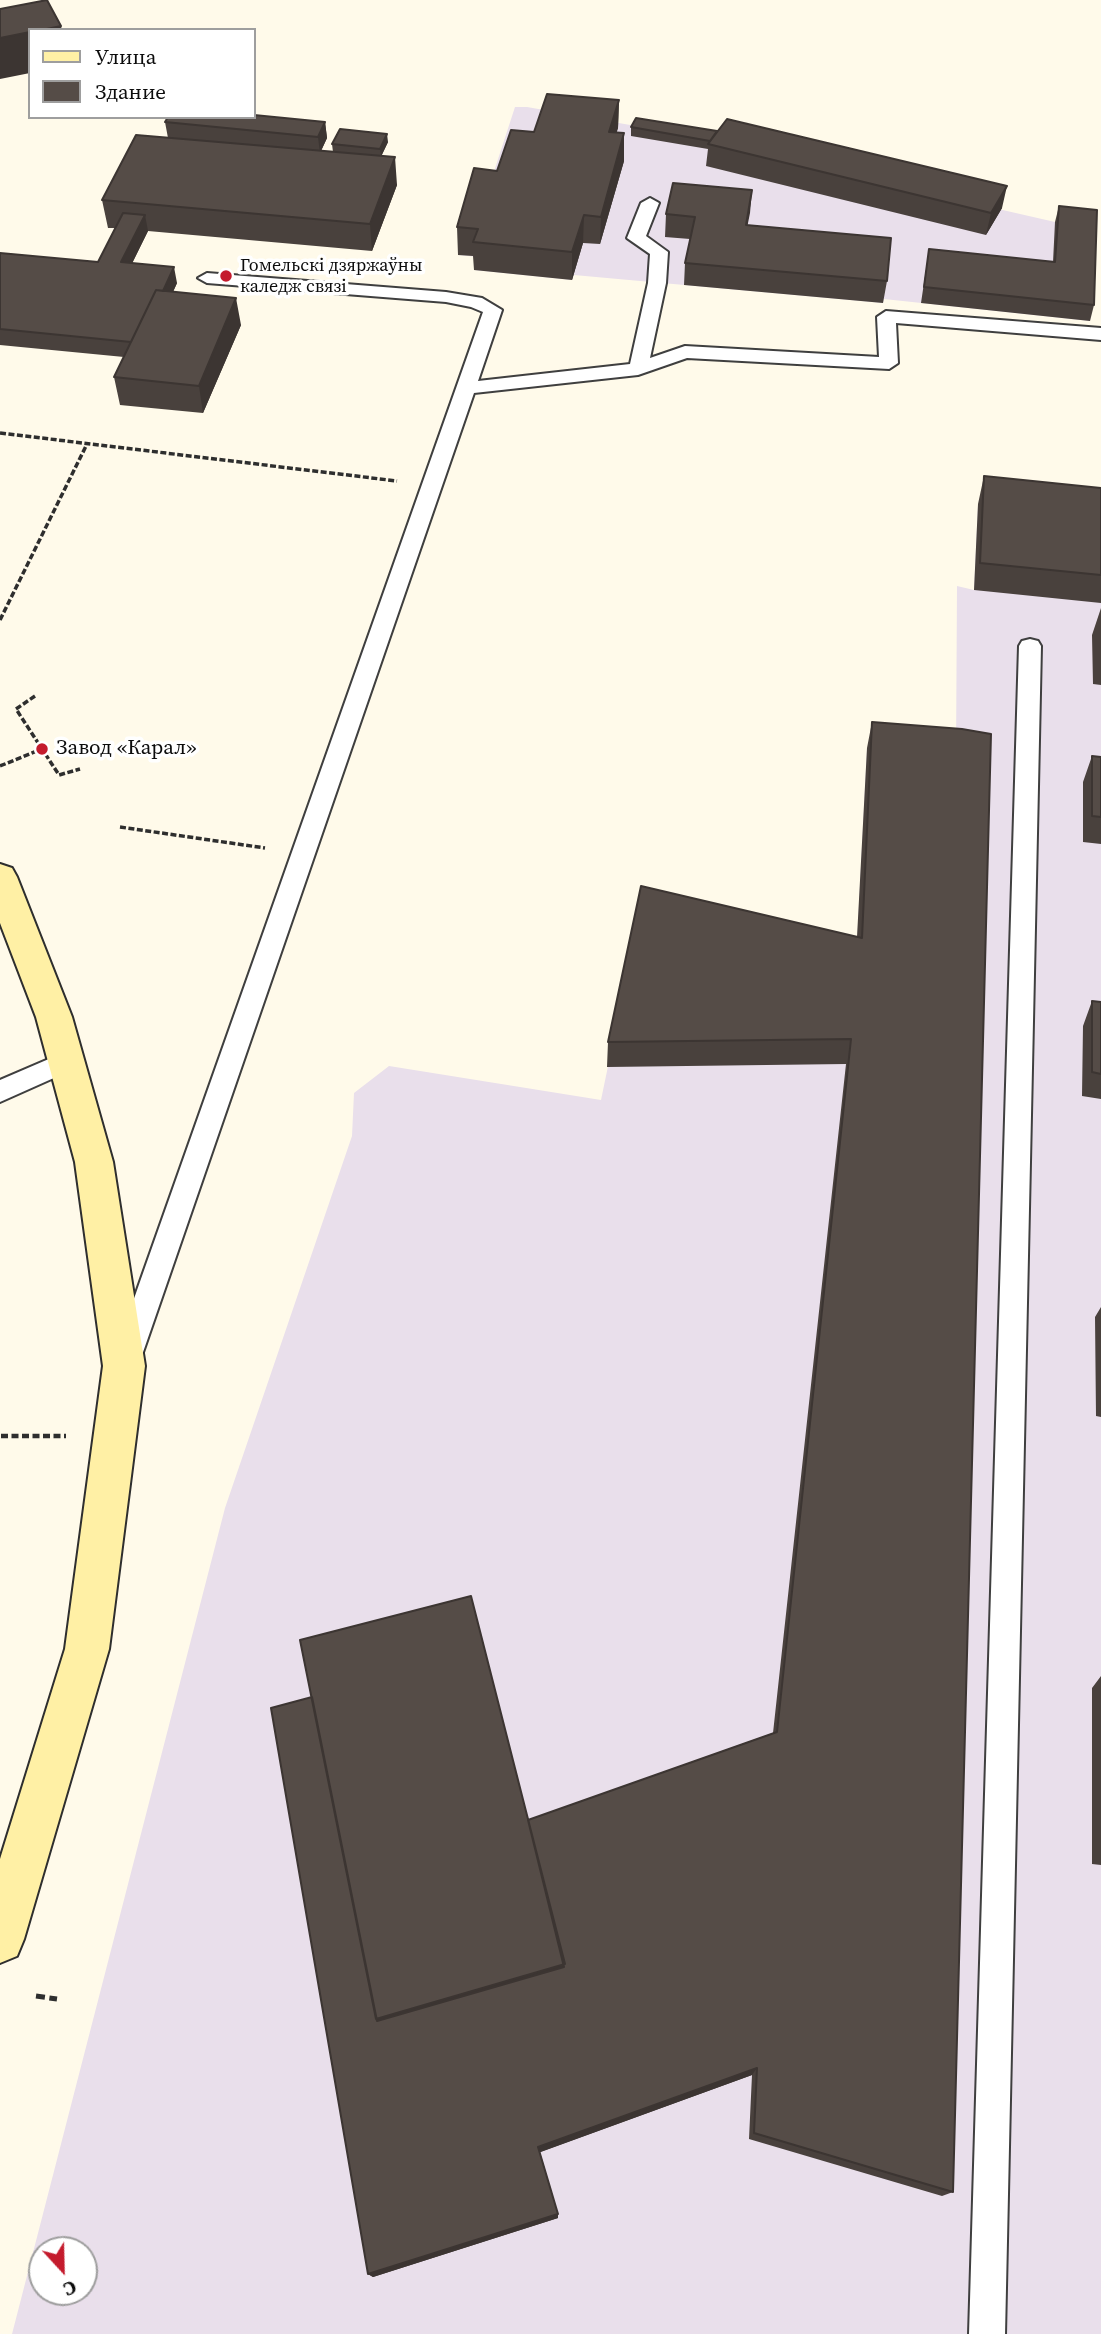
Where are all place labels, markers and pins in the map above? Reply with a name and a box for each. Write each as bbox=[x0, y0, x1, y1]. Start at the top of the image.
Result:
place label: Гомельскі дзяржаўны каледж связі bbox=[240, 255, 422, 298]
marker: Гомельскі дзяржаўны каледж связі bbox=[218, 268, 234, 284]
place label: Завод «Карал» bbox=[56, 736, 196, 762]
marker: Завод «Карал» bbox=[34, 741, 50, 757]

